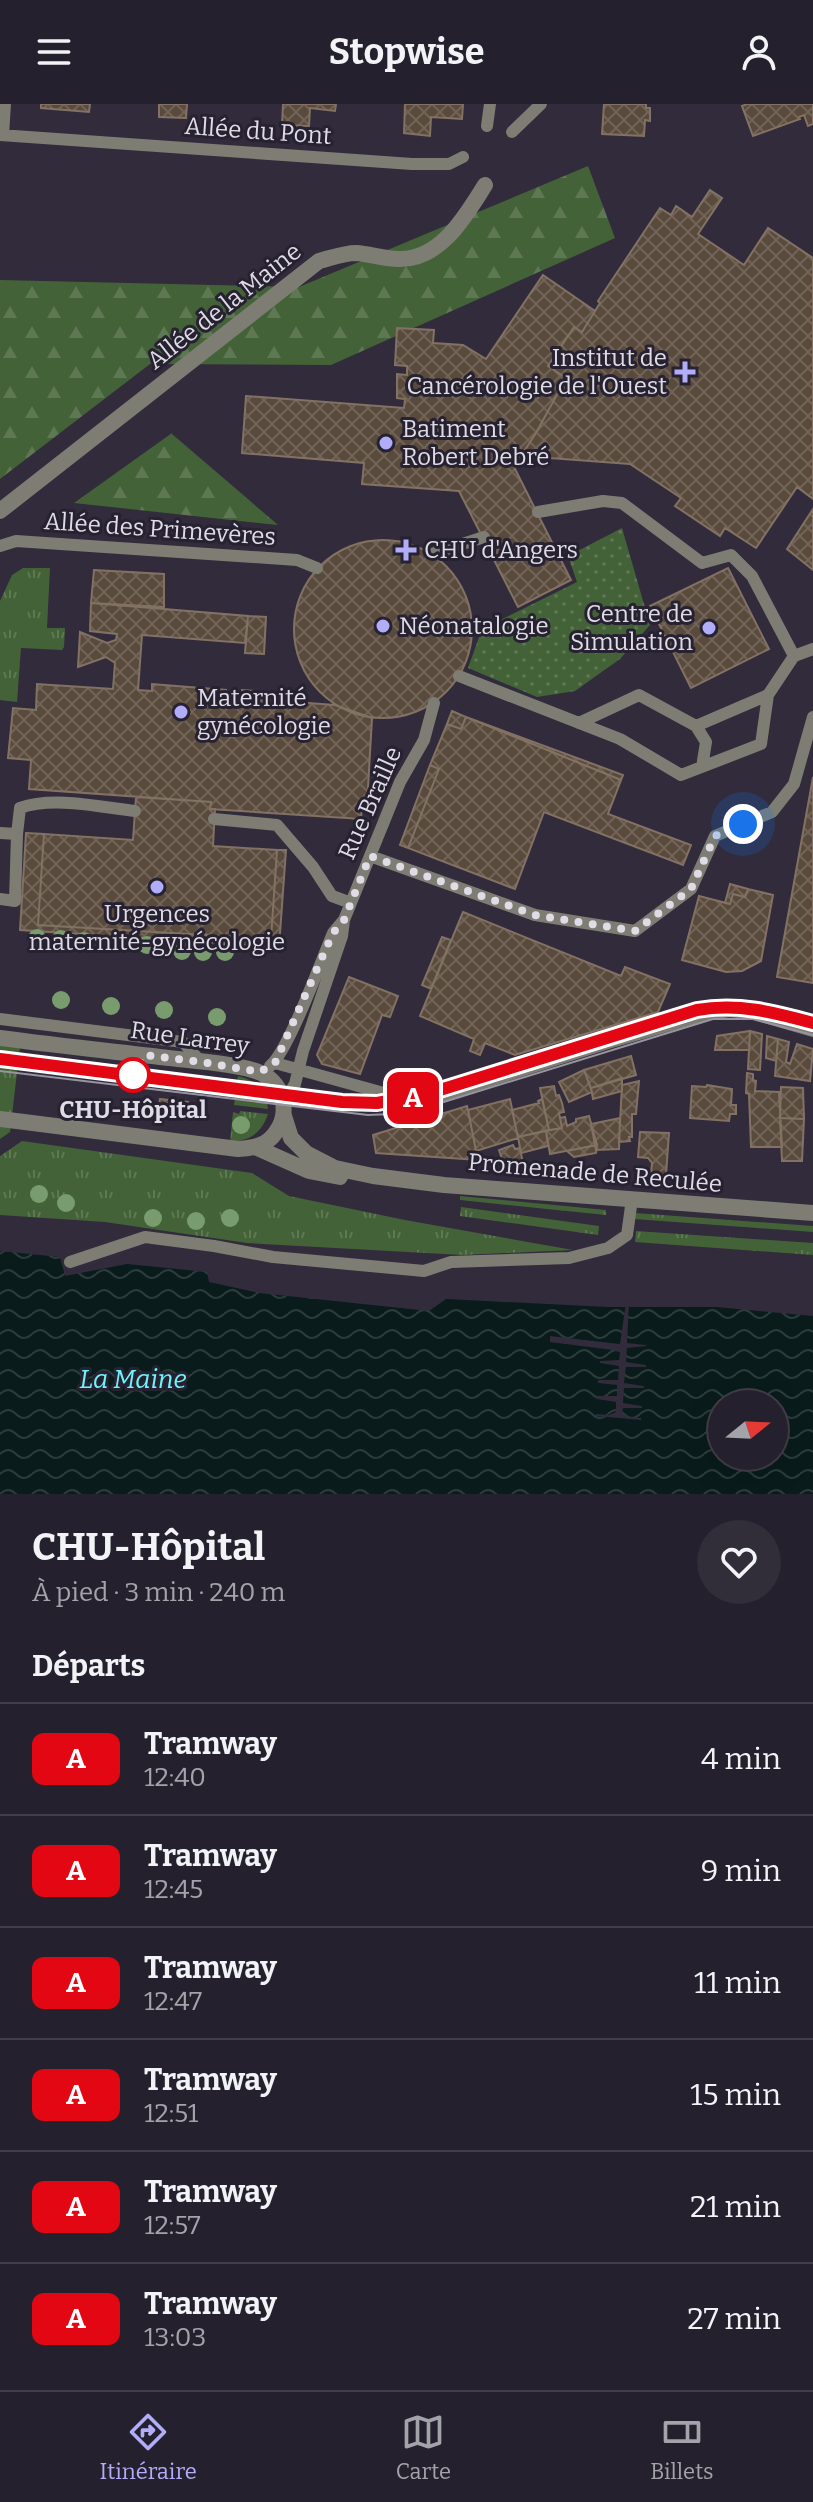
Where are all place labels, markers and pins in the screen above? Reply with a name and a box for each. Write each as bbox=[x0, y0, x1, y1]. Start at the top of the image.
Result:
place label: Institut de Cancérologie de l'Ouest bbox=[407, 344, 667, 400]
marker: Institut de Cancérologie de l'Ouest bbox=[674, 361, 696, 383]
place label: Batiment Robert Debré bbox=[402, 415, 550, 471]
marker: Batiment Robert Debré bbox=[377, 434, 395, 452]
place label: CHU d'Angers bbox=[424, 536, 578, 564]
marker: CHU d'Angers bbox=[395, 539, 417, 561]
place label: Centre de Simulation bbox=[570, 600, 693, 656]
place label: Néonatalogie bbox=[399, 612, 549, 640]
marker: Néonatalogie bbox=[374, 617, 392, 635]
marker: Centre de Simulation bbox=[700, 619, 718, 637]
place label: Maternité gynécologie bbox=[197, 684, 331, 740]
marker: Maternité gynécologie bbox=[172, 703, 190, 721]
marker: Urgences maternité-gynécologie bbox=[148, 878, 166, 896]
place label: Urgences maternité-gynécologie bbox=[29, 900, 285, 956]
marker: CHU-Hôpital bbox=[116, 1058, 150, 1092]
place label: CHU-Hôpital bbox=[59, 1096, 207, 1124]

